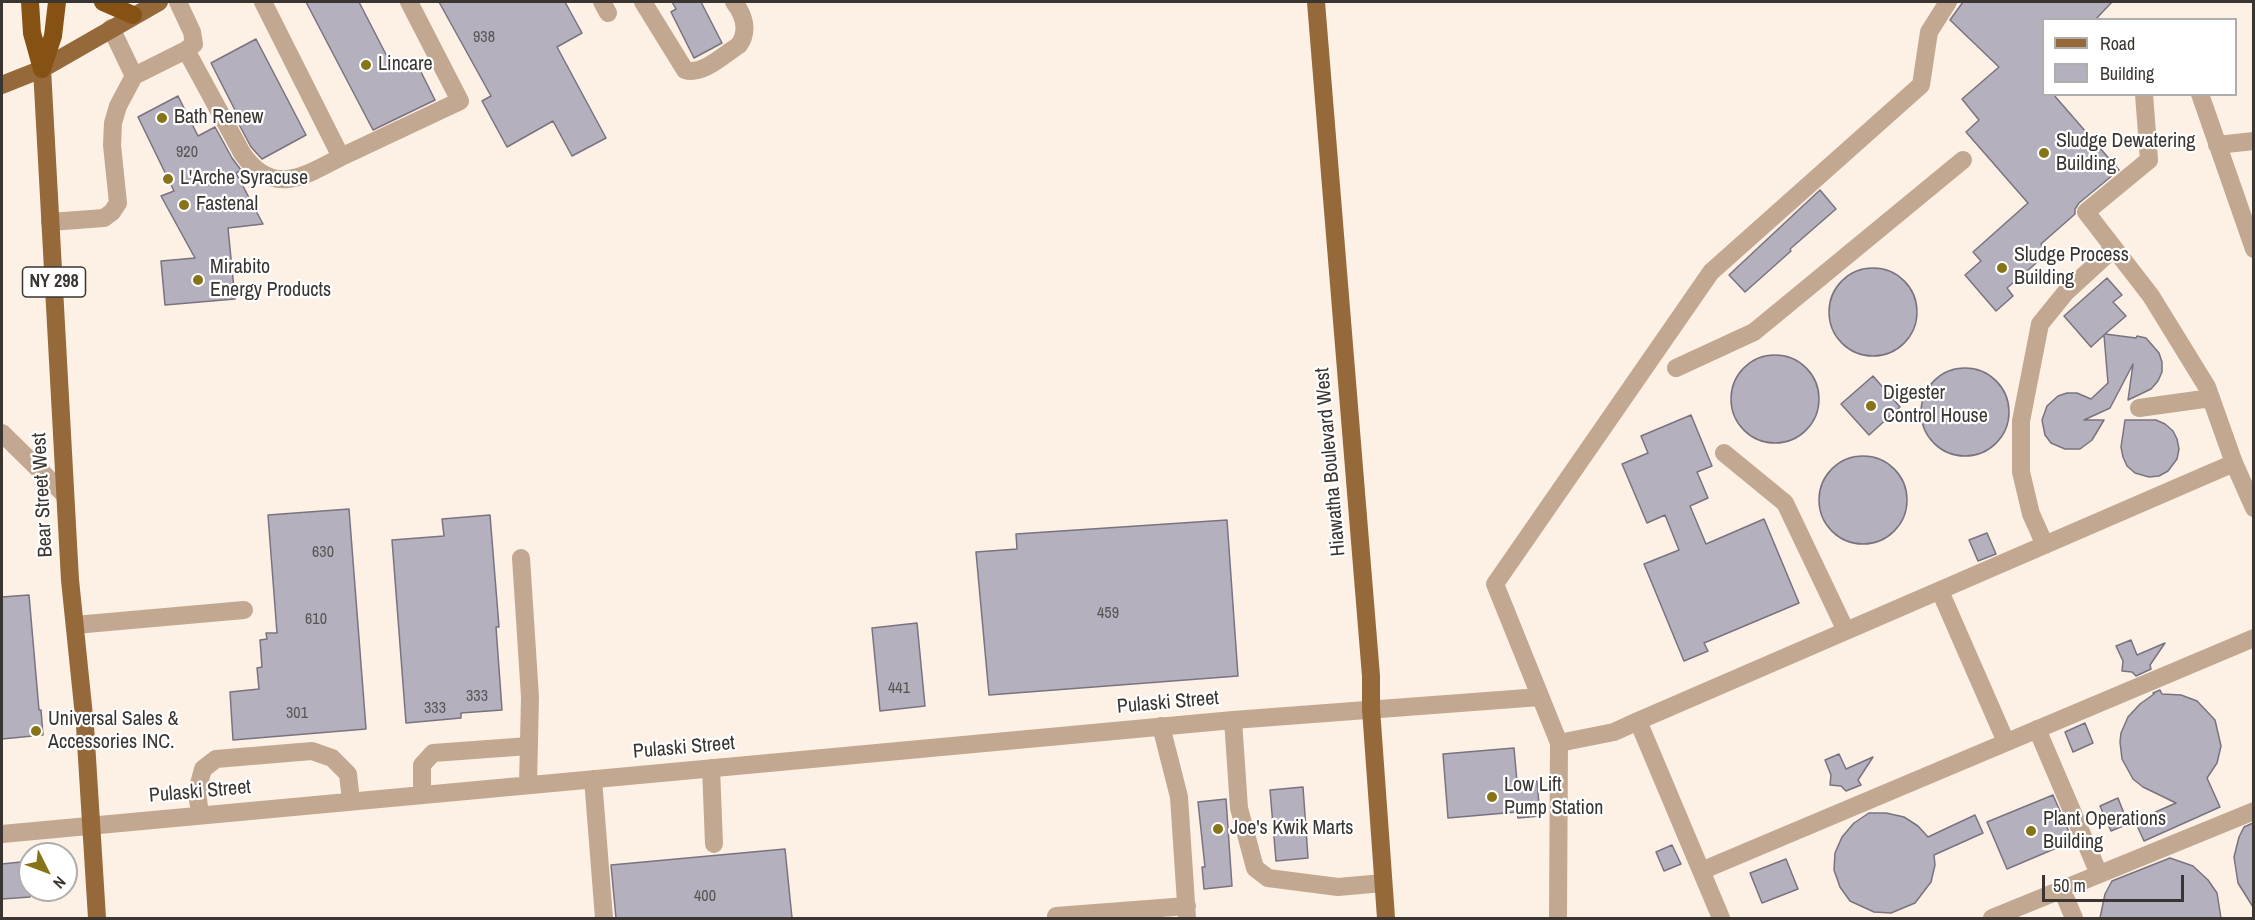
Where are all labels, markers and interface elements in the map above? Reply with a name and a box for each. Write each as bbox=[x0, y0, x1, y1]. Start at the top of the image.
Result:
legend bbox=[2042, 18, 2237, 96]
house number: 938 bbox=[473, 28, 495, 48]
text: Road bbox=[2100, 31, 2135, 56]
place label: Lincare bbox=[378, 53, 433, 77]
marker: Lincare bbox=[359, 58, 373, 72]
text: Building bbox=[2100, 61, 2154, 86]
place label: Bath Renew bbox=[174, 106, 263, 130]
marker: Bath Renew bbox=[155, 111, 169, 125]
place label: Sludge Dewatering Building bbox=[2056, 130, 2195, 177]
house number: 920 bbox=[176, 143, 198, 163]
marker: Sludge Dewatering Building bbox=[2037, 146, 2051, 160]
place label: L'Arche Syracuse bbox=[180, 167, 308, 191]
marker: L'Arche Syracuse bbox=[161, 172, 175, 186]
place label: Fastenal bbox=[196, 193, 258, 217]
marker: Fastenal bbox=[177, 198, 191, 212]
place label: Sludge Process Building bbox=[2014, 244, 2129, 291]
place label: Mirabito Energy Products bbox=[210, 256, 331, 303]
marker: Sludge Process Building bbox=[1995, 261, 2009, 275]
road number: NY 298 bbox=[22, 267, 86, 297]
marker: Mirabito Energy Products bbox=[191, 273, 205, 287]
street label: Hiawatha Boulevard West bbox=[1311, 367, 1351, 557]
place label: Digester Control House bbox=[1883, 382, 1988, 429]
marker: Digester Control House bbox=[1864, 399, 1878, 413]
street label: Bear Street West bbox=[28, 432, 58, 558]
house number: 630 bbox=[312, 543, 334, 563]
house number: 459 bbox=[1097, 604, 1119, 624]
house number: 610 bbox=[305, 610, 327, 630]
house number: 441 bbox=[888, 679, 910, 699]
house number: 333 bbox=[466, 687, 488, 707]
street label: Pulaski Street bbox=[1116, 687, 1220, 719]
house number: 333 bbox=[424, 699, 446, 719]
house number: 301 bbox=[286, 704, 308, 724]
place label: Universal Sales & Accessories INC. bbox=[48, 708, 178, 755]
marker: Universal Sales & Accessories INC. bbox=[29, 724, 43, 738]
street label: Pulaski Street bbox=[632, 732, 736, 764]
place label: Low Lift Pump Station bbox=[1504, 774, 1603, 821]
street label: Pulaski Street bbox=[148, 776, 252, 808]
marker: Low Lift Pump Station bbox=[1485, 790, 1499, 804]
place label: Plant Operations Building bbox=[2043, 808, 2166, 855]
place label: Joe's Kwik Marts bbox=[1230, 817, 1353, 841]
marker: Joe's Kwik Marts bbox=[1211, 822, 1225, 836]
marker: Plant Operations Building bbox=[2024, 824, 2038, 838]
north arrow bbox=[18, 842, 78, 902]
scale bar bbox=[2045, 863, 2188, 901]
text: N bbox=[49, 872, 71, 894]
text: 50 m bbox=[2053, 873, 2086, 898]
house number: 400 bbox=[694, 887, 716, 907]

